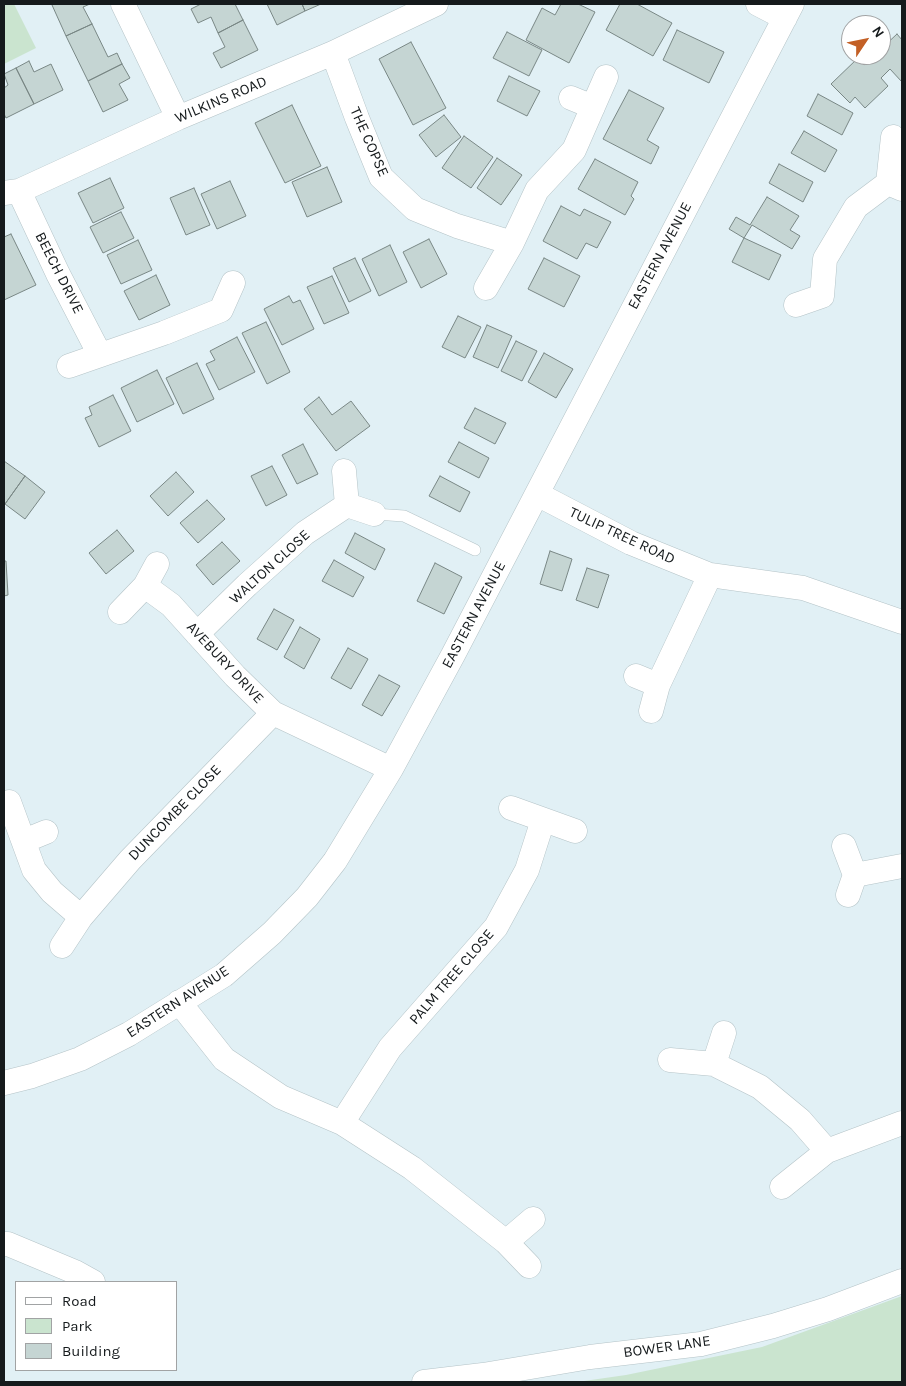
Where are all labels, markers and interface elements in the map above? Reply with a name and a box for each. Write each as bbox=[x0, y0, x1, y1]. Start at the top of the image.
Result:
north arrow bbox=[841, 15, 891, 65]
text: N bbox=[868, 23, 888, 41]
street label: WILKINS ROAD bbox=[172, 73, 270, 127]
street label: THE COPSE bbox=[346, 104, 392, 180]
street label: EASTERN AVENUE bbox=[624, 199, 696, 313]
street label: BEECH DRIVE bbox=[31, 229, 87, 317]
street label: TULIP TREE ROAD bbox=[566, 504, 678, 568]
street label: WALTON CLOSE bbox=[226, 526, 314, 608]
street label: EASTERN AVENUE bbox=[438, 558, 510, 672]
street label: AVEBURY DRIVE bbox=[183, 618, 267, 708]
street label: DUNCOMBE CLOSE bbox=[125, 761, 225, 865]
street label: PALM TREE CLOSE bbox=[406, 926, 498, 1028]
street label: EASTERN AVENUE bbox=[123, 962, 233, 1042]
legend bbox=[15, 1281, 178, 1371]
text: Road bbox=[62, 1292, 97, 1310]
text: Park bbox=[62, 1317, 92, 1335]
street label: BOWER LANE bbox=[622, 1332, 712, 1362]
text: Building bbox=[62, 1342, 120, 1360]

